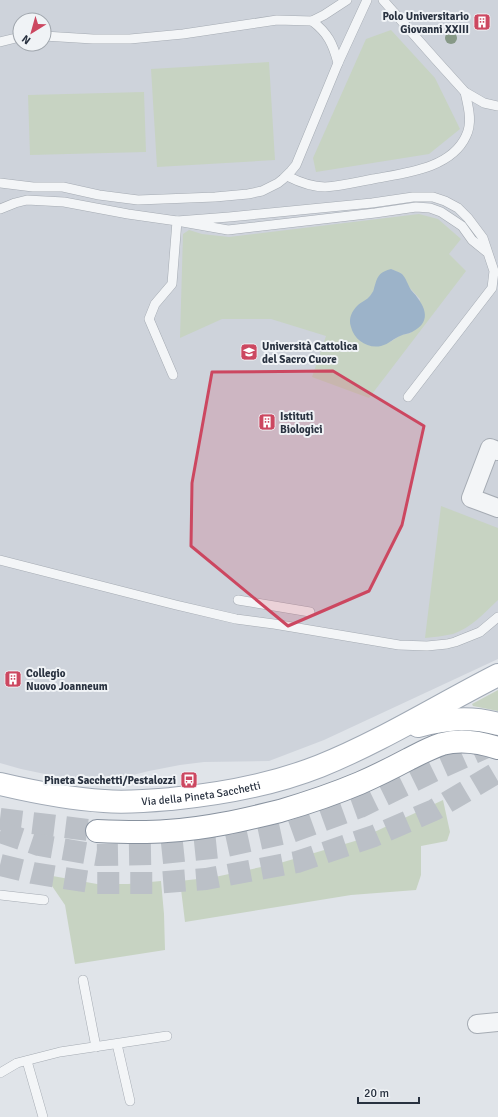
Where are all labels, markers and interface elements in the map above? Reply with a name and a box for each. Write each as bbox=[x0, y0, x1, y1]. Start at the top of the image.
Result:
place label: Polo Universitario Giovanni XXIII bbox=[382, 10, 469, 36]
north arrow bbox=[12, 12, 52, 52]
building icon: Polo Universitario Giovanni XXIII bbox=[472, 12, 492, 32]
text: N bbox=[19, 32, 33, 47]
place label: Università Cattolica del Sacro Cuore bbox=[262, 340, 358, 366]
school or university icon: Università Cattolica del Sacro Cuore bbox=[239, 342, 259, 362]
place label: Istituti Biologici bbox=[280, 410, 323, 436]
building icon: Istituti Biologici bbox=[257, 412, 277, 432]
place label: Collegio Nuovo Joanneum bbox=[26, 667, 108, 693]
building icon: Collegio Nuovo Joanneum bbox=[3, 669, 23, 689]
bus stop icon: Pineta Sacchetti/Pestalozzi bbox=[179, 770, 199, 790]
place label: Pineta Sacchetti/Pestalozzi bbox=[44, 774, 176, 787]
street label: Via della Pineta Sacchetti bbox=[141, 779, 262, 808]
scale bar bbox=[358, 1079, 419, 1105]
text: 20 m bbox=[364, 1086, 389, 1101]

